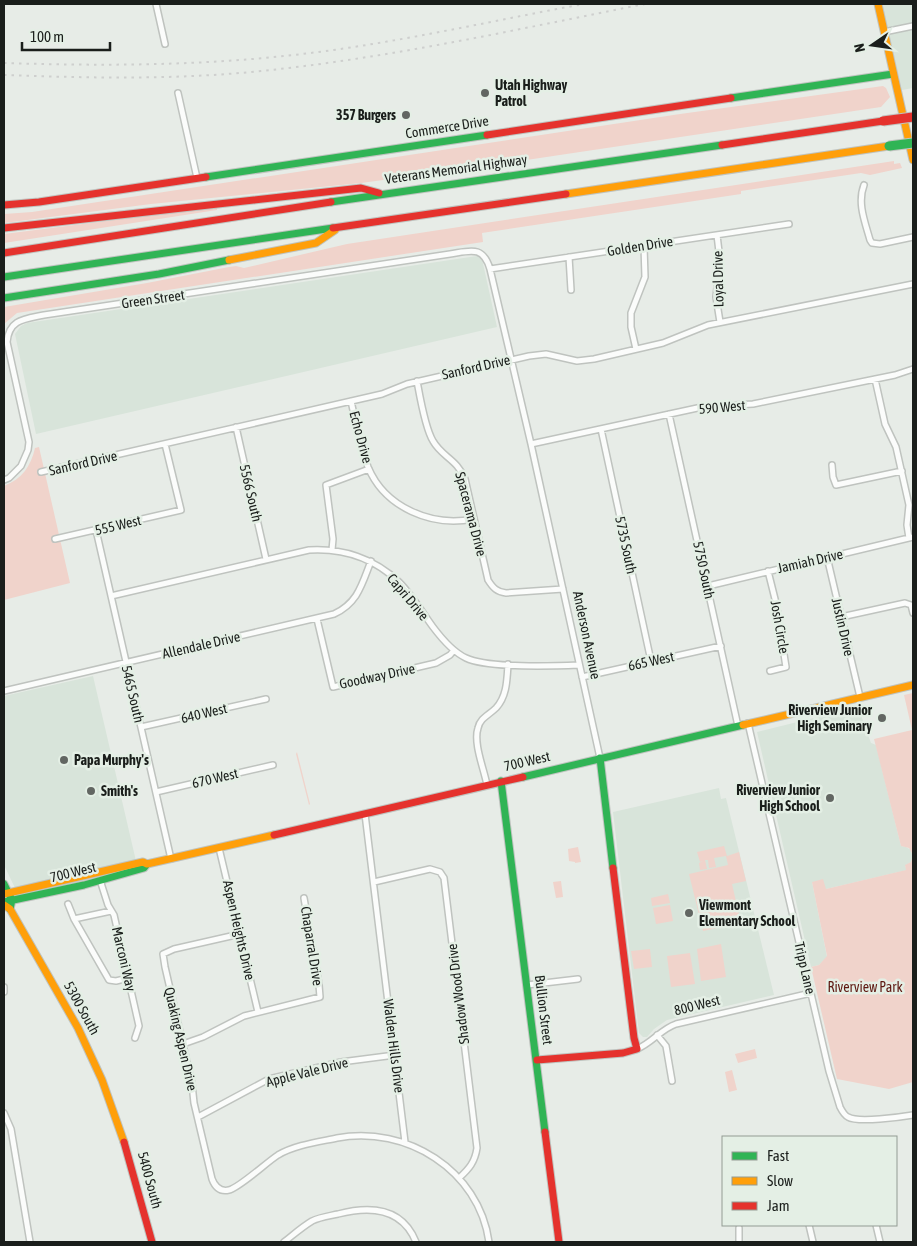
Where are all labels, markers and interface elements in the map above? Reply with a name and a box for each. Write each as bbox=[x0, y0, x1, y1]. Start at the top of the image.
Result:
scale bar bbox=[22, 20, 110, 52]
north arrow bbox=[847, 20, 897, 70]
text: 100 m bbox=[30, 28, 64, 45]
text: N bbox=[851, 42, 868, 54]
place label: Utah Highway Patrol bbox=[495, 77, 567, 109]
marker: Utah Highway Patrol bbox=[479, 87, 491, 99]
place label: 357 Burgers bbox=[336, 107, 396, 123]
marker: 357 Burgers bbox=[400, 109, 412, 121]
street label: Commerce Drive bbox=[404, 113, 490, 141]
street label: Veterans Memorial Highway bbox=[384, 151, 528, 187]
street label: Golden Drive bbox=[606, 233, 674, 259]
street label: Loyal Drive bbox=[710, 250, 726, 308]
street label: Green Street bbox=[120, 287, 186, 311]
street label: Sanford Drive bbox=[440, 351, 512, 383]
street label: 590 West bbox=[698, 397, 746, 417]
street label: Echo Drive bbox=[346, 409, 376, 465]
street label: Sanford Drive bbox=[47, 447, 119, 479]
street label: 5566 South bbox=[237, 463, 265, 523]
street label: Spacerama Drive bbox=[452, 470, 490, 558]
street label: 555 West bbox=[93, 512, 143, 538]
street label: 5735 South bbox=[612, 515, 640, 575]
street label: 5750 South bbox=[690, 540, 718, 600]
street label: Jamiah Drive bbox=[776, 546, 844, 576]
street label: Capri Drive bbox=[384, 570, 432, 624]
street label: Anderson Avenue bbox=[570, 589, 604, 681]
street label: Justin Drive bbox=[829, 596, 857, 658]
street label: Josh Circle bbox=[767, 599, 793, 655]
street label: Allendale Drive bbox=[160, 628, 242, 662]
street label: 665 West bbox=[626, 648, 676, 674]
street label: Goodway Drive bbox=[338, 660, 416, 692]
street label: 5465 South bbox=[119, 664, 147, 724]
street label: 640 West bbox=[179, 700, 229, 726]
place label: Riverview Junior High Seminary bbox=[788, 702, 873, 734]
marker: Riverview Junior High Seminary bbox=[876, 712, 888, 724]
street label: 700 West bbox=[502, 748, 552, 774]
place label: Papa Murphy's bbox=[74, 752, 149, 768]
marker: Papa Murphy's bbox=[58, 754, 70, 766]
street label: 670 West bbox=[190, 765, 240, 791]
place label: Riverview Junior High School bbox=[736, 782, 821, 814]
place label: Smith's bbox=[101, 783, 138, 799]
marker: Smith's bbox=[85, 785, 97, 797]
marker: Riverview Junior High School bbox=[824, 792, 836, 804]
street label: 700 West bbox=[48, 859, 98, 885]
street label: Aspen Heights Drive bbox=[220, 878, 258, 982]
place label: Viewmont Elementary School bbox=[698, 897, 795, 929]
street label: Chaparral Drive bbox=[298, 905, 326, 987]
marker: Viewmont Elementary School bbox=[683, 907, 695, 919]
street label: Marconi Way bbox=[109, 925, 139, 993]
street label: Tripp Lane bbox=[791, 940, 819, 996]
street label: Shadow Wood Drive bbox=[444, 943, 472, 1045]
street label: Bullion Street bbox=[532, 974, 556, 1046]
street label: 5300 South bbox=[61, 979, 103, 1037]
park label: Riverview Park bbox=[827, 979, 903, 995]
street label: Quaking Aspen Drive bbox=[161, 986, 201, 1092]
street label: 800 West bbox=[672, 992, 722, 1018]
street label: Walden Hills Drive bbox=[380, 998, 408, 1094]
street label: Apple Vale Drive bbox=[264, 1054, 350, 1090]
legend bbox=[722, 1136, 897, 1226]
text: Fast bbox=[767, 1147, 789, 1164]
street label: 5400 South bbox=[135, 1150, 165, 1210]
text: Slow bbox=[767, 1172, 793, 1189]
text: Jam bbox=[767, 1197, 790, 1214]

